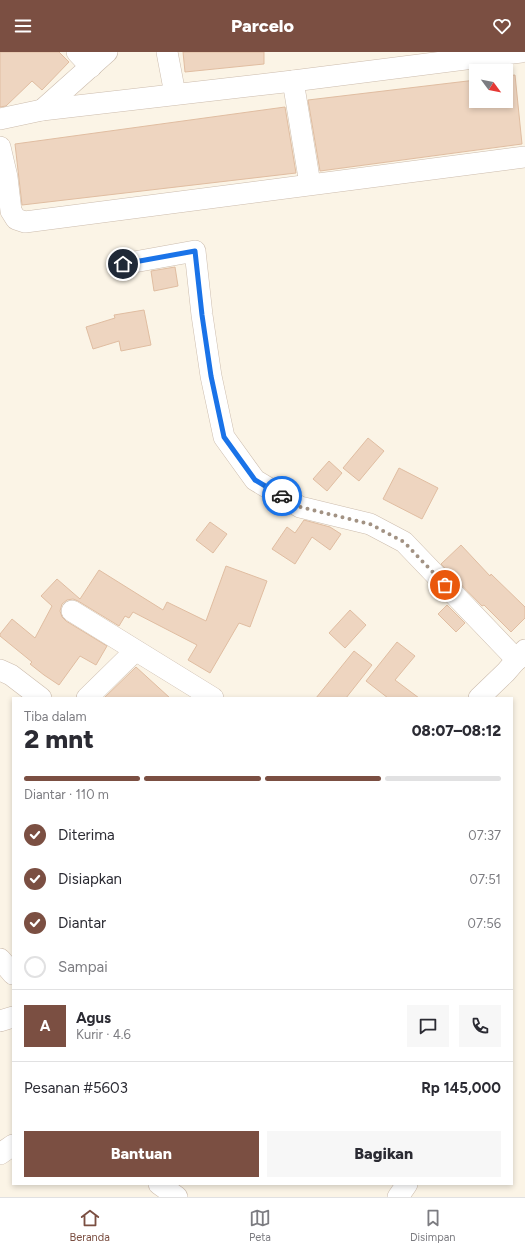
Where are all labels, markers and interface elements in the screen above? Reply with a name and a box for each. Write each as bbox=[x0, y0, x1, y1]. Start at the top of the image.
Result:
icon: menu bbox=[12, 15, 34, 37]
text: Parcelo bbox=[231, 15, 294, 37]
icon: heart bbox=[491, 15, 513, 37]
north arrow bbox=[469, 64, 513, 108]
map controls bbox=[469, 64, 513, 108]
pin bbox=[106, 247, 140, 281]
icon: home bbox=[112, 253, 134, 275]
courier bbox=[262, 476, 302, 516]
icon: car bbox=[271, 485, 293, 507]
pin bbox=[428, 568, 462, 602]
icon: bag bbox=[434, 574, 456, 596]
text: Tiba dalam bbox=[24, 709, 86, 724]
text: 08:07–08:12 bbox=[412, 722, 501, 740]
text: 2 mnt bbox=[24, 723, 94, 755]
text: Diantar · 110 m bbox=[24, 787, 109, 802]
icon: check bbox=[24, 824, 46, 846]
text: Diterima bbox=[58, 826, 115, 844]
text: 07:37 bbox=[468, 828, 501, 843]
icon: check bbox=[24, 868, 46, 890]
text: Disiapkan bbox=[58, 870, 122, 888]
text: 07:51 bbox=[470, 872, 501, 887]
icon: check bbox=[24, 912, 46, 934]
text: Diantar bbox=[58, 914, 106, 932]
text: 07:56 bbox=[468, 916, 501, 931]
text: Sampai bbox=[58, 958, 108, 976]
button: chat bbox=[407, 1005, 449, 1047]
button: phone bbox=[459, 1005, 501, 1047]
text: Agus bbox=[76, 1009, 111, 1027]
text: A bbox=[40, 1017, 50, 1035]
text: Kurir · 4.6 bbox=[76, 1027, 131, 1042]
text: Pesanan #5603 bbox=[24, 1079, 128, 1097]
text: Rp 145,000 bbox=[421, 1079, 501, 1097]
button: Bantuan bbox=[24, 1131, 259, 1177]
button: Bagikan bbox=[267, 1131, 501, 1177]
tab: Beranda bbox=[70, 1207, 110, 1244]
tab: Peta bbox=[249, 1207, 271, 1244]
tab: Disimpan bbox=[410, 1207, 455, 1244]

